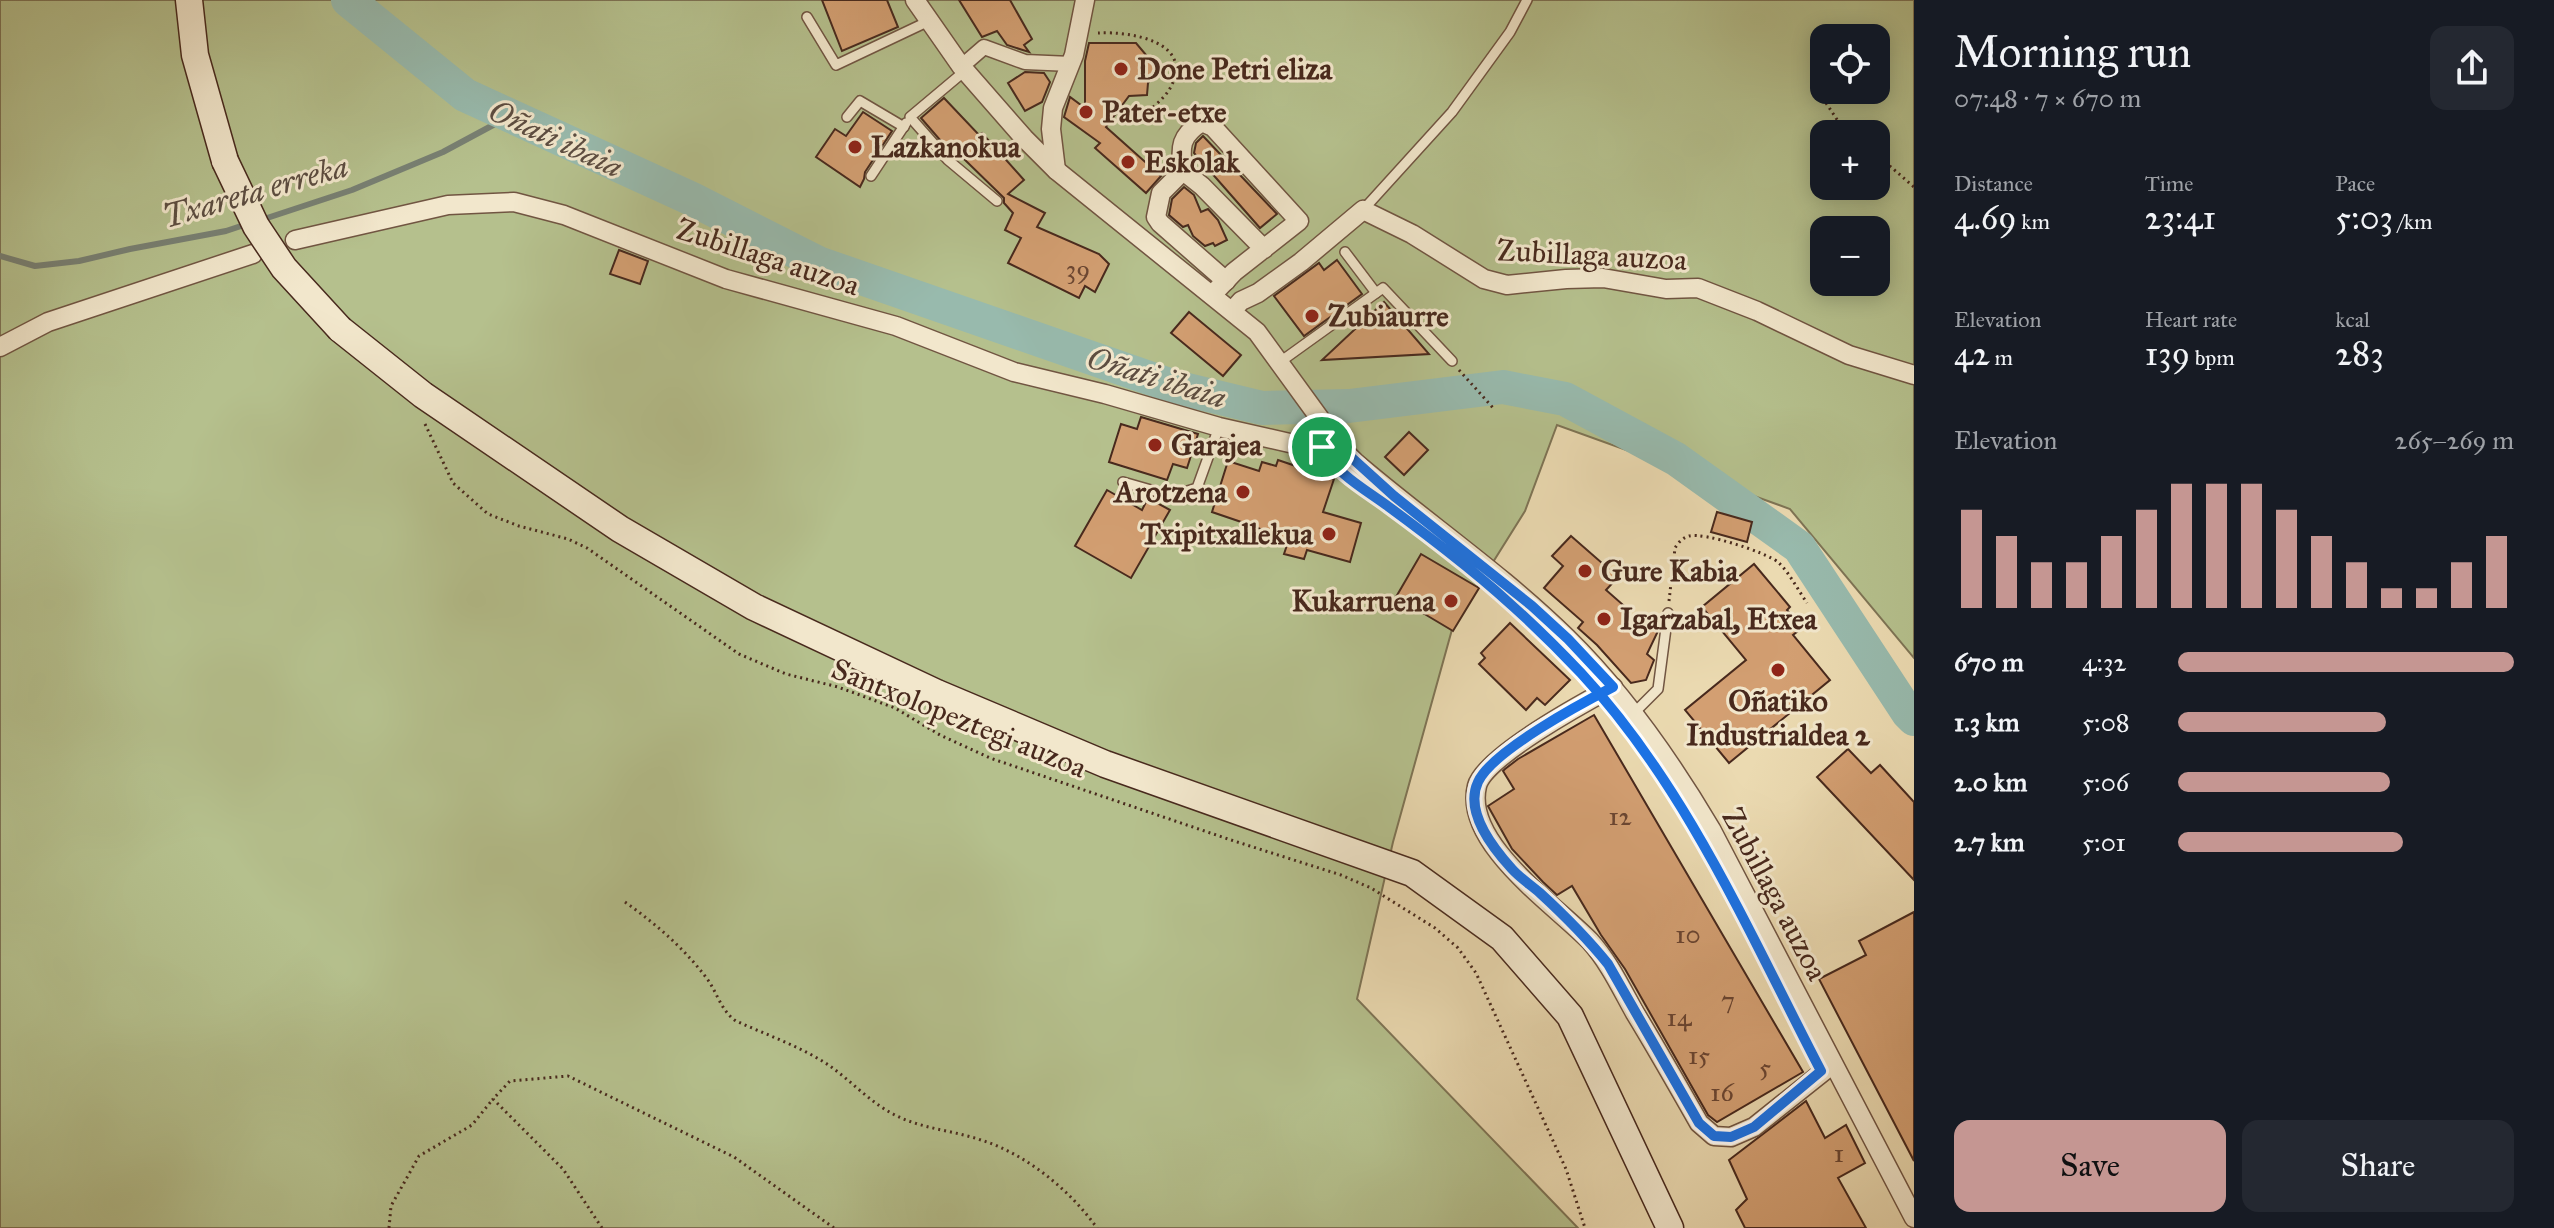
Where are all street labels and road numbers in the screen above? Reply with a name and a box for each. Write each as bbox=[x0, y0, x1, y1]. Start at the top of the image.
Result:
street label: Zubillaga auzoa bbox=[672, 211, 864, 304]
street label: Zubillaga auzoa bbox=[1496, 232, 1688, 278]
street label: Santxolopeztegi auzoa bbox=[826, 650, 1092, 786]
street label: Zubillaga auzoa bbox=[1715, 802, 1836, 987]

